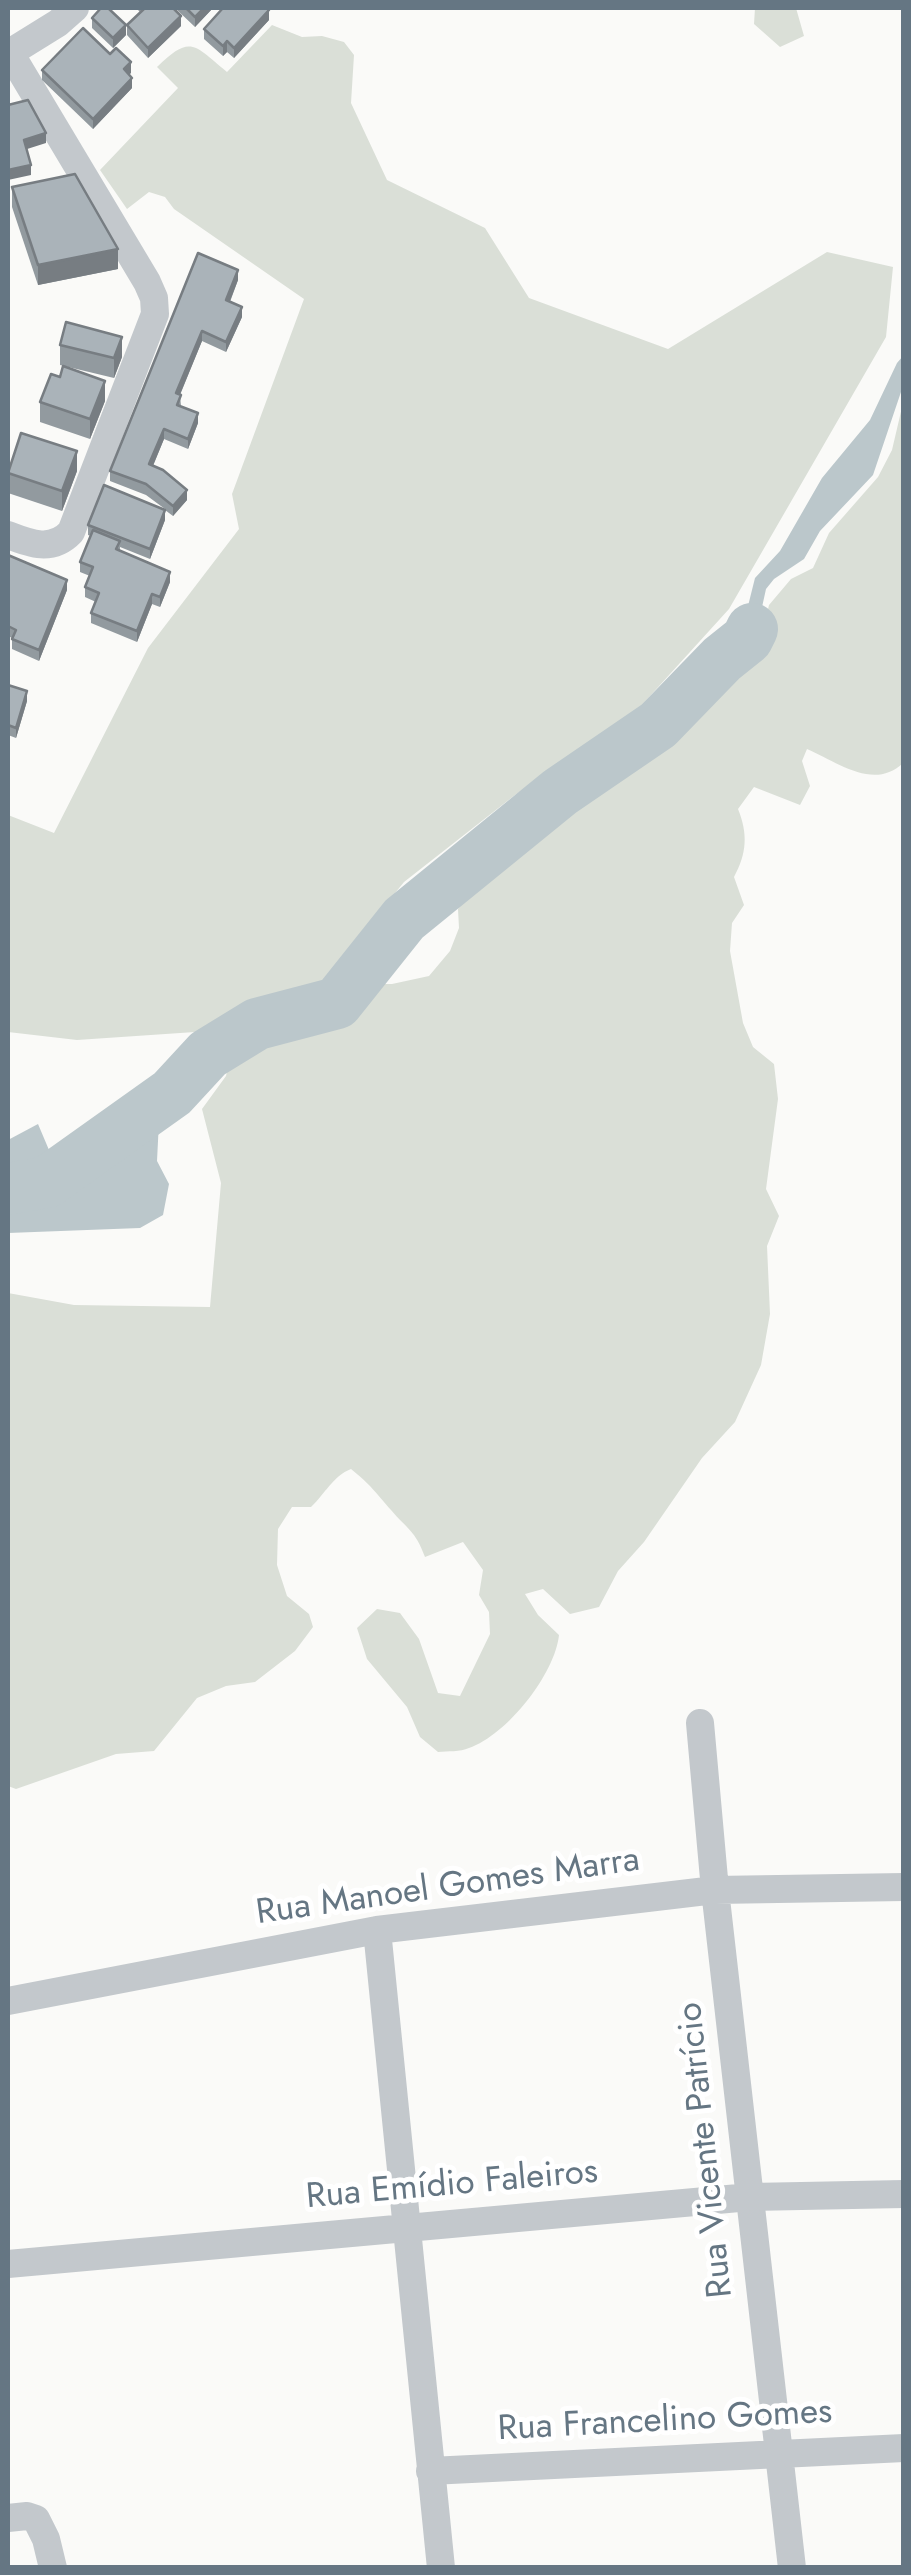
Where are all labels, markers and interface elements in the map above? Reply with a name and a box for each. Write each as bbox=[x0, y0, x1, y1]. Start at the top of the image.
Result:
street label: Rua Manoel Gomes Marra bbox=[254, 1840, 642, 1936]
street label: Rua Vicente Patrício bbox=[671, 2000, 743, 2300]
street label: Rua Emídio Faleiros bbox=[304, 2152, 600, 2220]
street label: Rua Francelino Gomes bbox=[497, 2392, 833, 2452]

